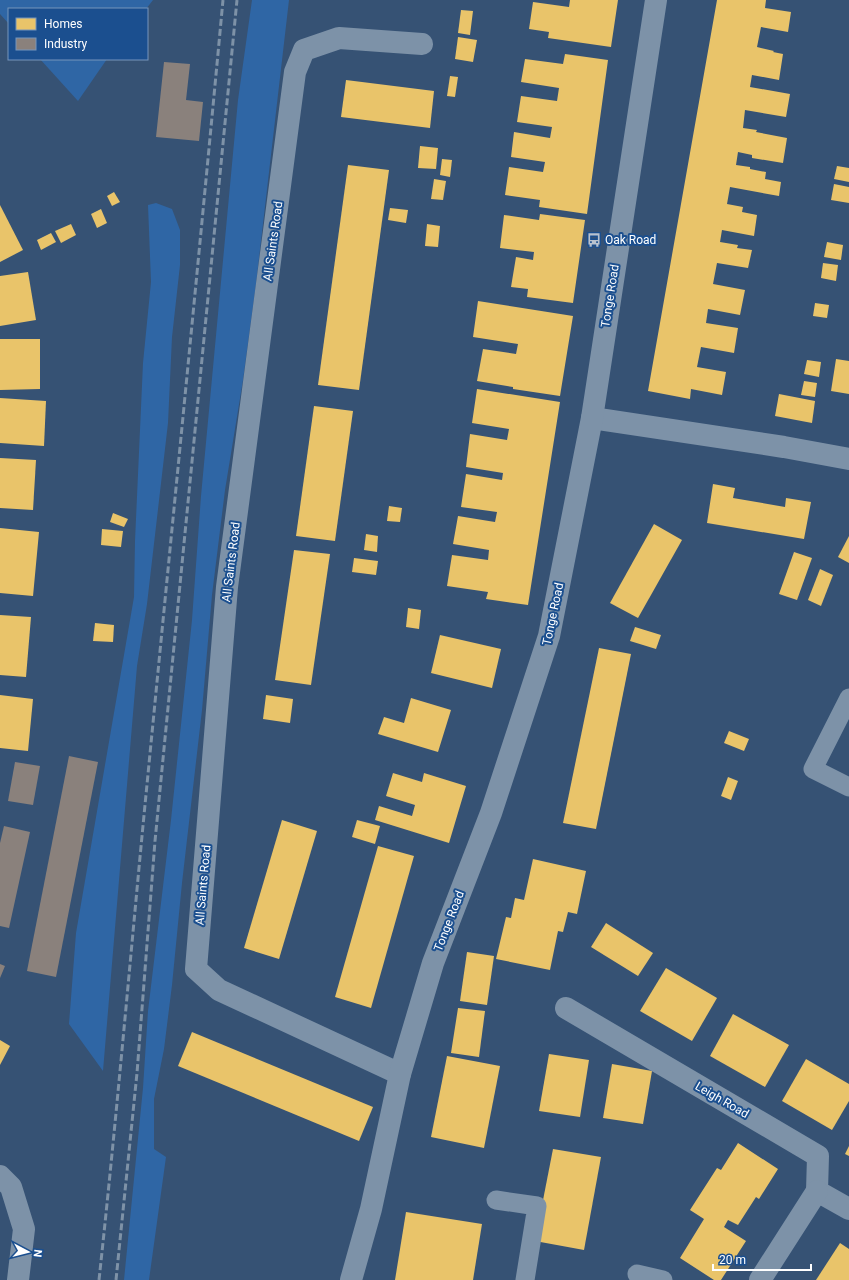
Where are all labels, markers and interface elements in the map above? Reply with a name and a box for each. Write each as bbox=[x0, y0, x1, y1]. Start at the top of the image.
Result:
legend bbox=[8, 8, 148, 60]
text: Homes bbox=[44, 17, 82, 31]
text: Industry bbox=[44, 37, 88, 51]
street label: All Saints Road bbox=[260, 200, 286, 282]
bus stop icon: Oak Road bbox=[586, 232, 602, 248]
place label: Oak Road bbox=[605, 233, 656, 247]
street label: Tonge Road bbox=[598, 263, 622, 329]
street label: All Saints Road bbox=[219, 521, 243, 603]
street label: Tonge Road bbox=[540, 581, 566, 647]
street label: All Saints Road bbox=[193, 844, 213, 926]
street label: Tonge Road bbox=[431, 889, 467, 953]
street label: Leigh Road bbox=[693, 1079, 751, 1121]
north arrow bbox=[8, 1232, 48, 1272]
scale bar bbox=[713, 1246, 811, 1272]
text: N bbox=[30, 1249, 44, 1258]
text: 20 m bbox=[719, 1253, 746, 1267]

